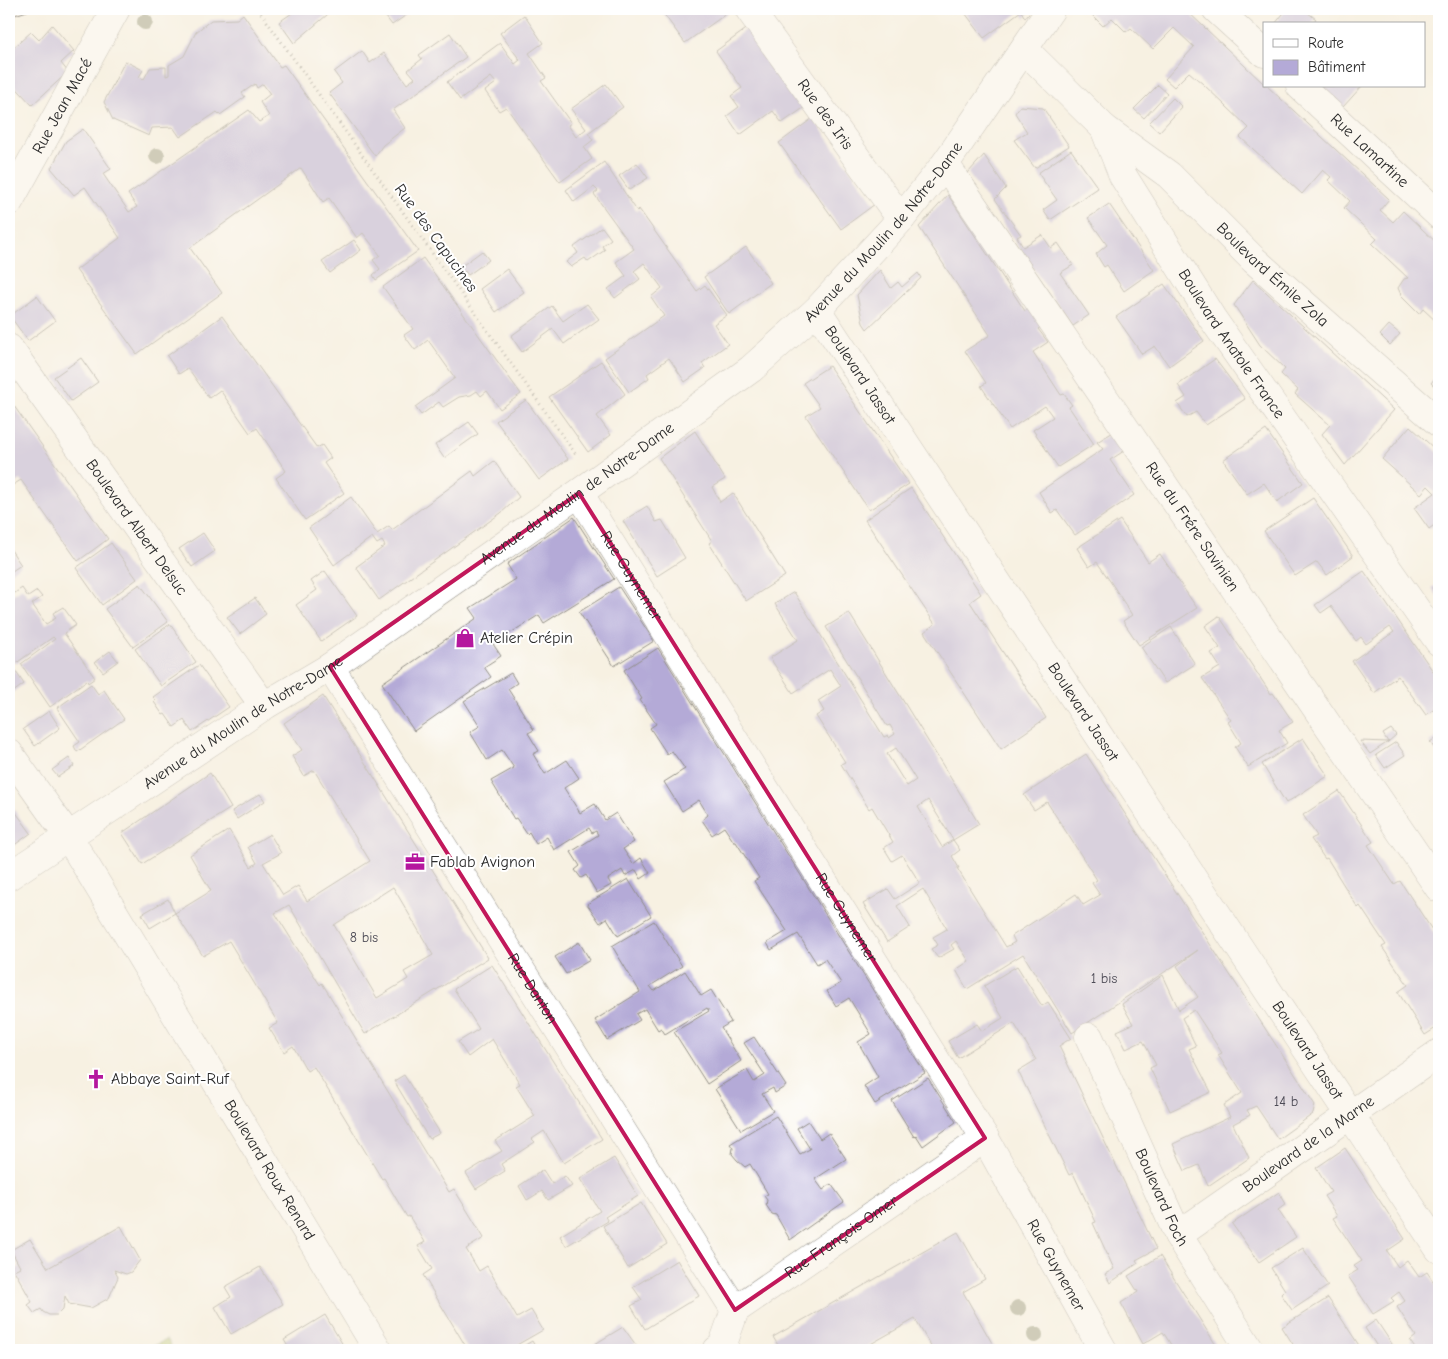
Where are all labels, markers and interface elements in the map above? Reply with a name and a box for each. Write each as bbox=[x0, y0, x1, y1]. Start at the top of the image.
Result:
legend bbox=[1263, 22, 1426, 88]
text: Route bbox=[1308, 34, 1344, 52]
street label: Rue Jean Macé bbox=[29, 55, 96, 157]
text: Bâtiment bbox=[1308, 58, 1366, 76]
street label: Rue des Iris bbox=[794, 76, 857, 153]
street label: Rue Lamartine bbox=[1327, 110, 1412, 191]
street label: Avenue du Moulin de Notre-Dame bbox=[801, 138, 966, 326]
street label: Rue des Capucines bbox=[391, 180, 481, 296]
street label: Boulevard Émile Zola bbox=[1213, 219, 1332, 330]
street label: Boulevard Anatole France bbox=[1175, 266, 1289, 422]
street label: Boulevard Jassot bbox=[821, 322, 899, 428]
street label: Avenue du Moulin de Notre-Dame bbox=[477, 419, 677, 568]
street label: Boulevard Albert Delsuc bbox=[82, 456, 191, 599]
street label: Rue du Frére Savinien bbox=[1142, 459, 1243, 595]
street label: Rue Guynemer bbox=[596, 528, 666, 625]
shop icon: Atelier Crépin bbox=[454, 627, 476, 649]
place label: Atelier Crépin bbox=[480, 629, 573, 647]
street label: Avenue du Moulin de Notre-Dame bbox=[140, 652, 346, 793]
street label: Boulevard Jassot bbox=[1044, 659, 1122, 765]
office icon: Fablab Avignon bbox=[404, 851, 426, 873]
place label: Fablab Avignon bbox=[430, 853, 535, 871]
street label: Rue Guynemer bbox=[812, 870, 882, 967]
house number: 8 bis bbox=[350, 929, 378, 946]
street label: Rue Danton bbox=[504, 950, 561, 1027]
house number: 1 bis bbox=[1091, 970, 1118, 987]
street label: Boulevard Jassot bbox=[1268, 998, 1347, 1103]
church icon: Abbaye Saint-Ruf bbox=[85, 1068, 107, 1090]
place label: Abbaye Saint-Ruf bbox=[111, 1070, 230, 1088]
street label: Boulevard de la Marne bbox=[1239, 1092, 1378, 1196]
house number: 14 b bbox=[1274, 1093, 1298, 1110]
street label: Boulevard Roux Renard bbox=[220, 1097, 319, 1243]
street label: Boulevard Foch bbox=[1131, 1146, 1192, 1250]
street label: Rue François Omer bbox=[781, 1191, 902, 1282]
street label: Rue Guynemer bbox=[1023, 1216, 1089, 1315]

